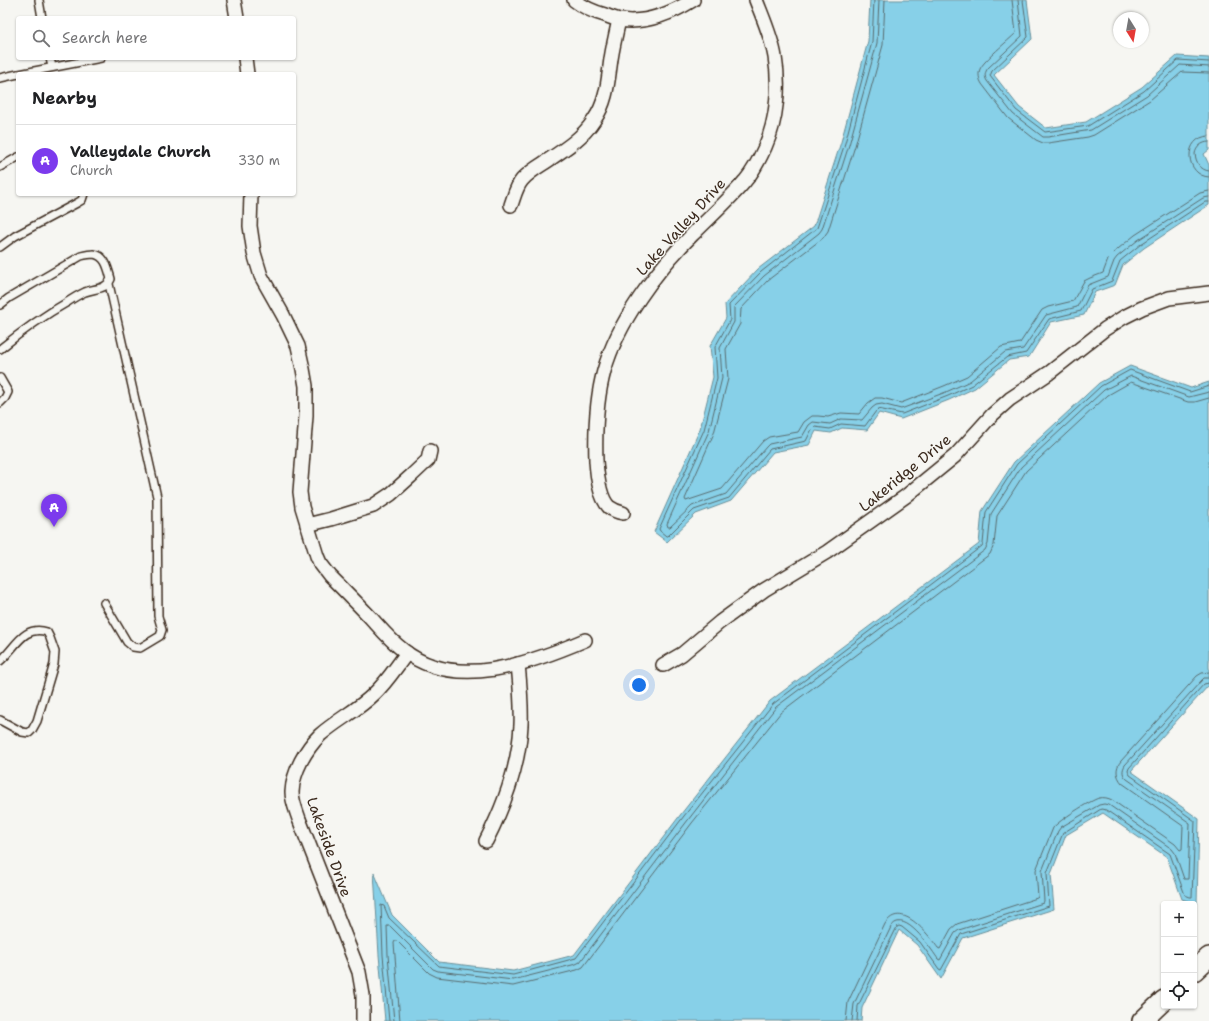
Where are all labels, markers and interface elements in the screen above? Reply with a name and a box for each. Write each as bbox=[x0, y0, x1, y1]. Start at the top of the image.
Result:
north arrow bbox=[1113, 12, 1149, 48]
search box bbox=[16, 16, 296, 60]
icon: search bbox=[30, 27, 52, 49]
text: Search here bbox=[62, 28, 148, 48]
text: Nearby bbox=[32, 87, 97, 109]
text: Valleydale Church bbox=[70, 142, 211, 162]
text: A bbox=[40, 152, 50, 169]
text: 330 m bbox=[238, 152, 280, 169]
text: Church bbox=[70, 162, 113, 179]
street label: Lake Valley Drive bbox=[632, 174, 730, 280]
street label: Lakeridge Drive bbox=[855, 430, 955, 516]
pin: A bbox=[41, 494, 67, 527]
your location bbox=[629, 675, 649, 695]
street label: Lakeside Drive bbox=[302, 794, 356, 900]
map controls bbox=[1161, 901, 1197, 1009]
button: + bbox=[1161, 901, 1197, 937]
button: − bbox=[1161, 937, 1197, 973]
button: locate bbox=[1161, 973, 1197, 1009]

